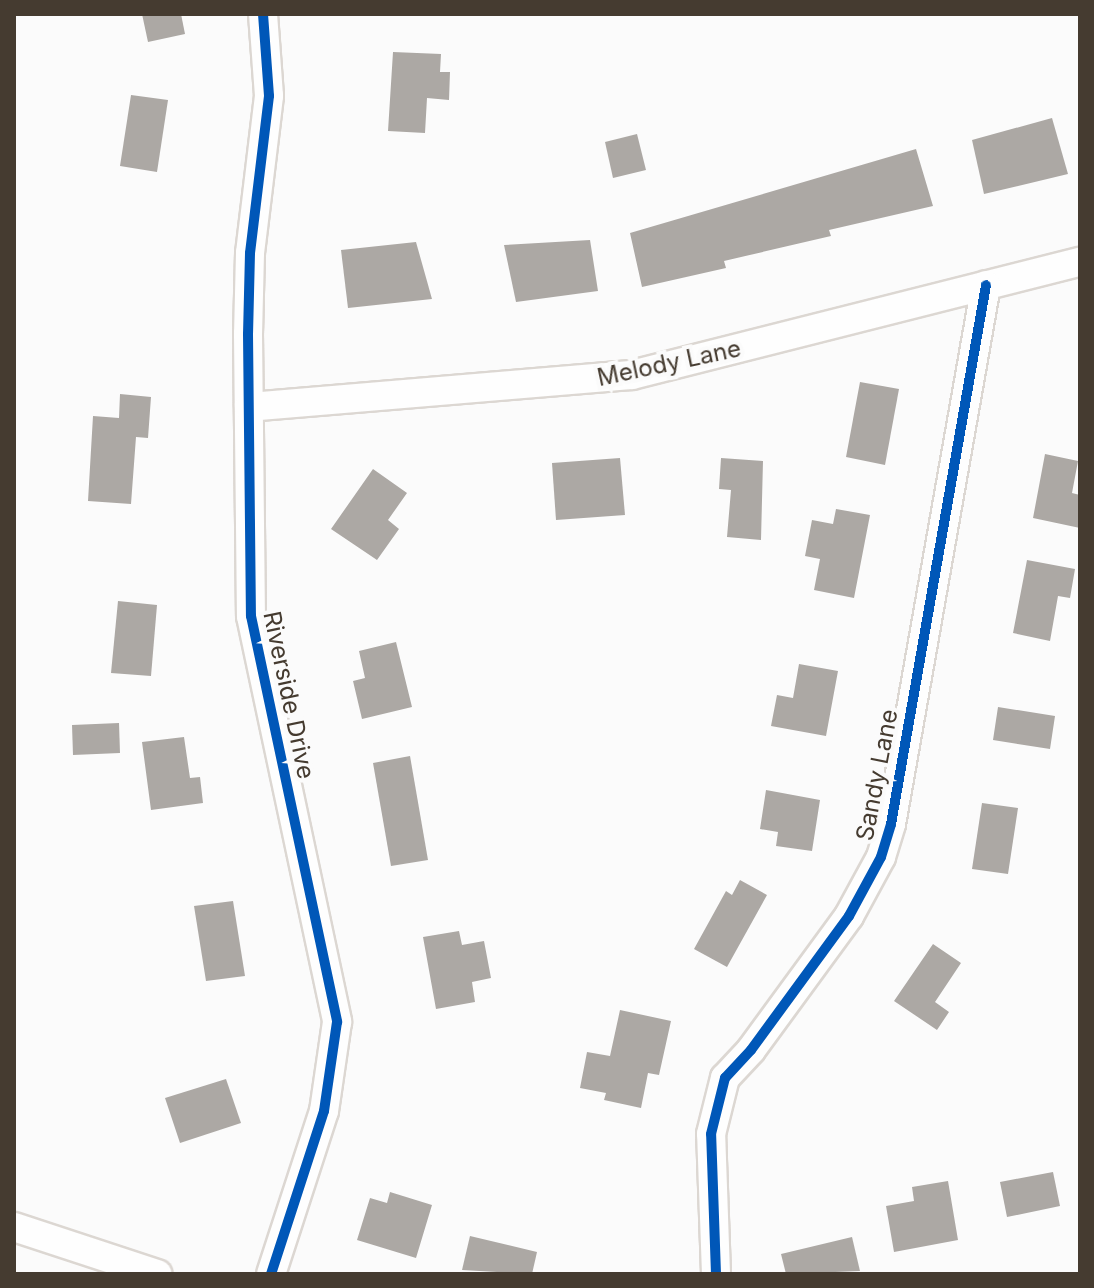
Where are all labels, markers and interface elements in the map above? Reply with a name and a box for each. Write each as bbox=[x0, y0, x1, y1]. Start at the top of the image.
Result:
street label: Melody Lane bbox=[595, 334, 743, 392]
street label: Riverside Drive bbox=[257, 608, 321, 782]
street label: Sandy Lane bbox=[850, 707, 904, 843]

